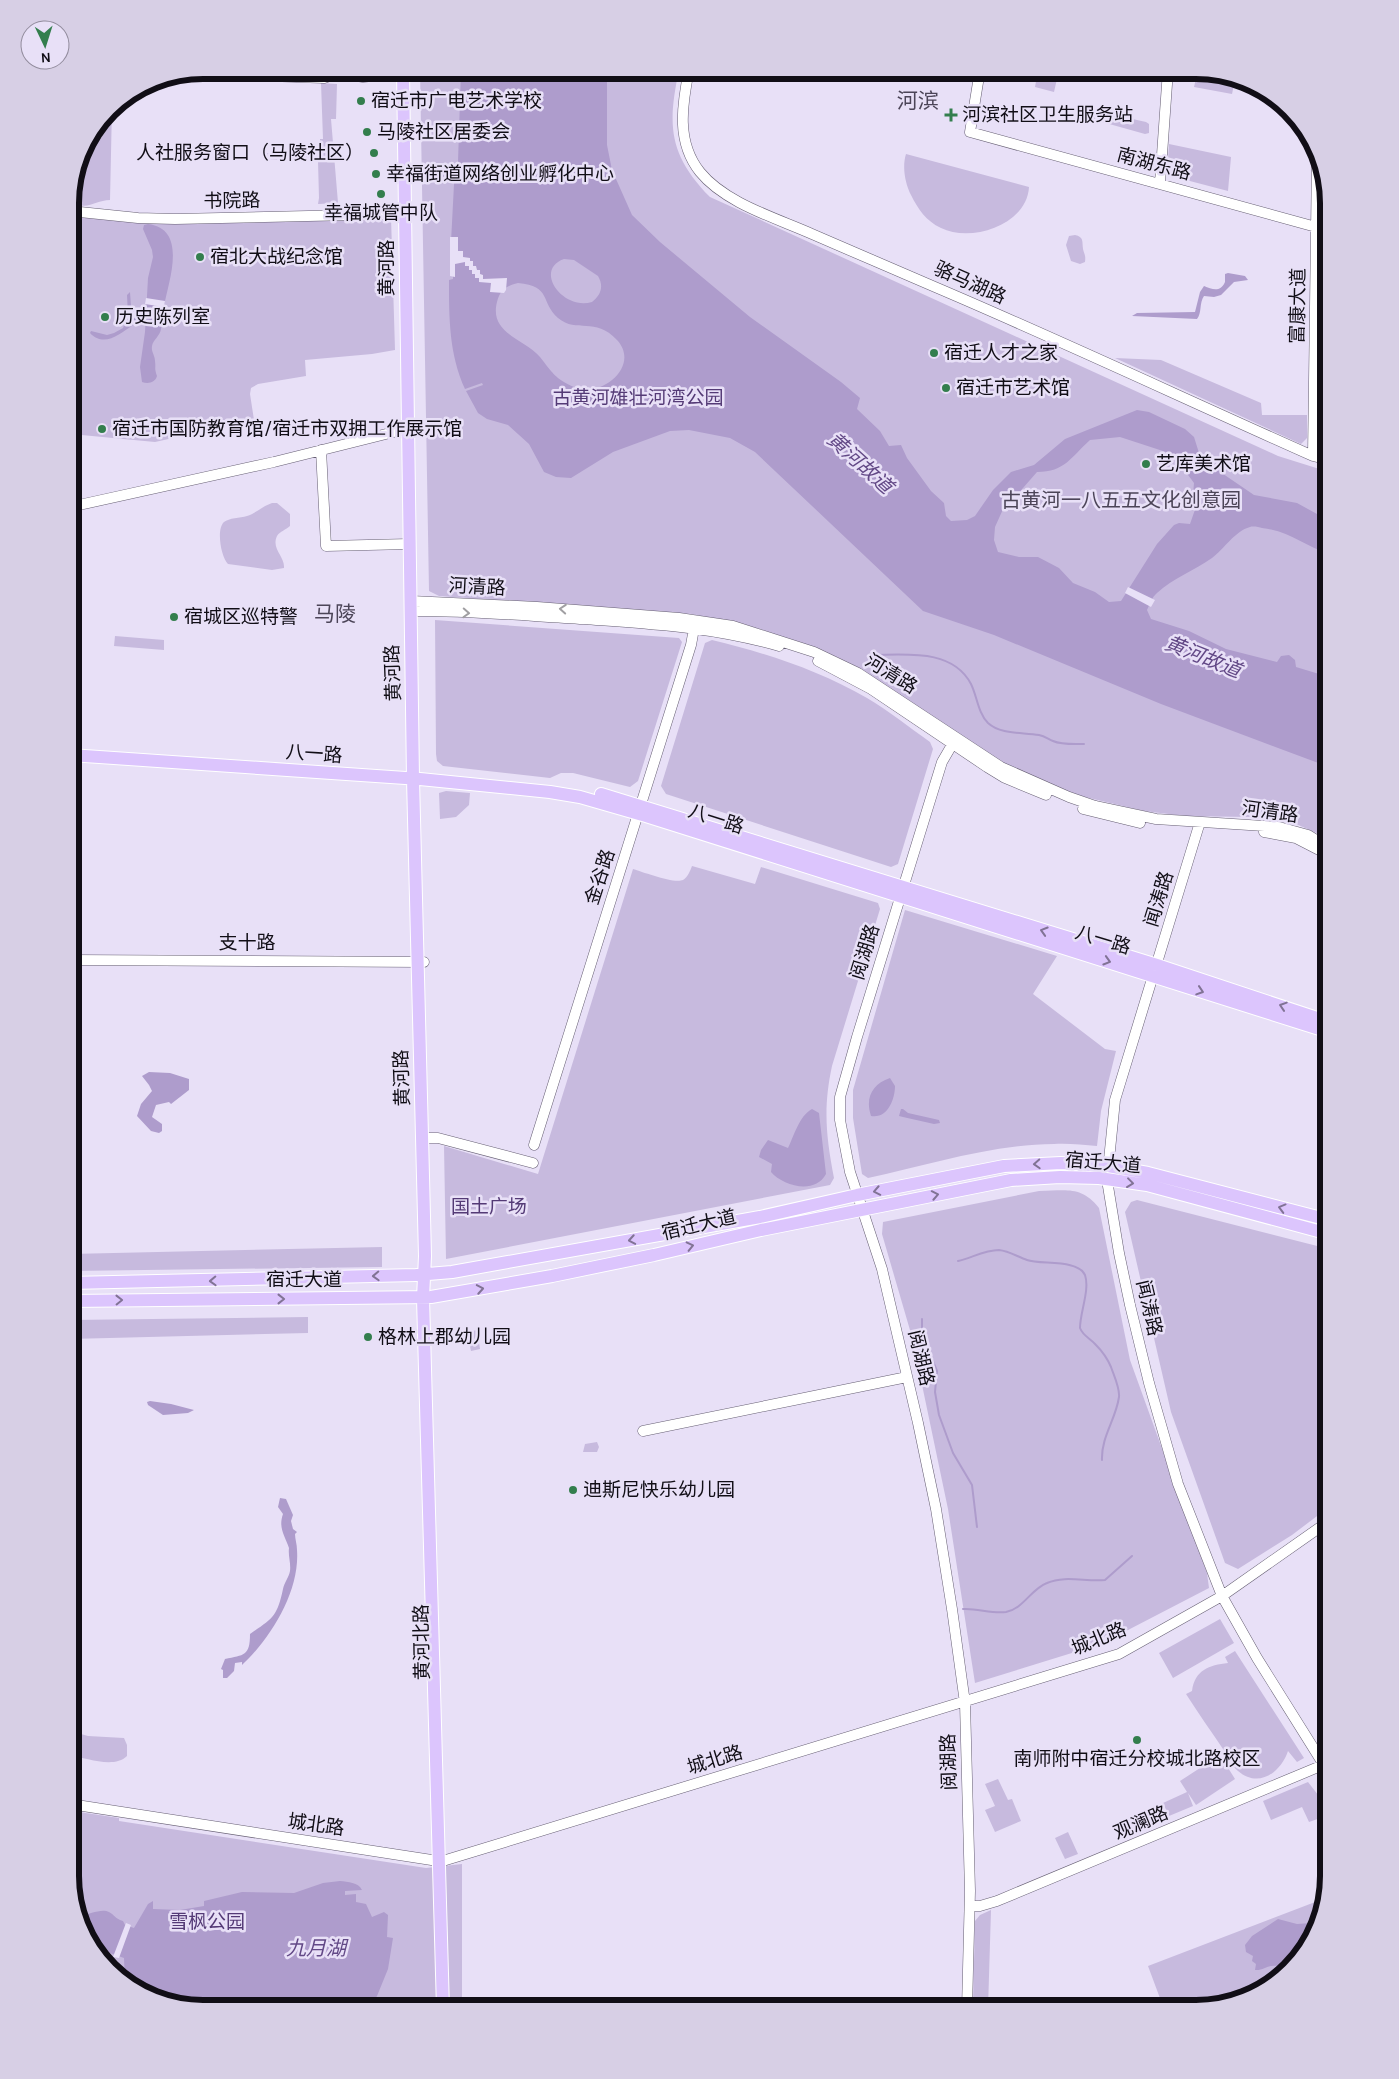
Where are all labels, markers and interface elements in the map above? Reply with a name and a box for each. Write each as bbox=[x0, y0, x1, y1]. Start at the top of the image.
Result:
north arrow bbox=[20, 20, 70, 70]
text: N bbox=[40, 49, 51, 66]
district label: 河滨 bbox=[897, 89, 939, 113]
place label: 宿迁市广电艺术学校 bbox=[371, 90, 542, 112]
marker: 宿迁市广电艺术学校 bbox=[355, 95, 367, 107]
place label: 河滨社区卫生服务站 bbox=[962, 104, 1133, 126]
marker: 河滨社区卫生服务站 bbox=[944, 108, 958, 122]
place label: 马陵社区居委会 bbox=[377, 121, 510, 143]
marker: 马陵社区居委会 bbox=[361, 126, 373, 138]
place label: 人社服务窗口（马陵社区） bbox=[136, 142, 364, 164]
street label: 南湖东路 bbox=[1114, 144, 1194, 184]
marker: 人社服务窗口（马陵社区） bbox=[368, 147, 380, 159]
place label: 幸福街道网络创业孵化中心 bbox=[386, 163, 614, 185]
marker: 幸福街道网络创业孵化中心 bbox=[370, 168, 382, 180]
marker: 幸福城管中队 bbox=[375, 188, 387, 200]
street label: 书院路 bbox=[203, 190, 261, 212]
place label: 幸福城管中队 bbox=[324, 202, 438, 224]
street label: 黄河路 bbox=[376, 239, 398, 297]
place label: 宿北大战纪念馆 bbox=[210, 246, 343, 268]
marker: 宿北大战纪念馆 bbox=[194, 251, 206, 263]
street label: 骆马湖路 bbox=[931, 257, 1009, 309]
street label: 富康大道 bbox=[1286, 268, 1310, 344]
place label: 历史陈列室 bbox=[115, 306, 210, 328]
marker: 历史陈列室 bbox=[99, 311, 111, 323]
place label: 宿迁人才之家 bbox=[944, 342, 1058, 364]
marker: 宿迁人才之家 bbox=[928, 347, 940, 359]
place label: 宿迁市艺术馆 bbox=[956, 377, 1070, 399]
marker: 宿迁市艺术馆 bbox=[940, 382, 952, 394]
park label: 古黄河雄壮河湾公园 bbox=[552, 387, 724, 409]
place label: 宿迁市国防教育馆/宿迁市双拥工作展示馆 bbox=[112, 418, 462, 440]
marker: 宿迁市国防教育馆/宿迁市双拥工作展示馆 bbox=[96, 423, 108, 435]
water label: 黄河故道 bbox=[823, 428, 900, 500]
place label: 艺库美术馆 bbox=[1156, 453, 1251, 475]
marker: 艺库美术馆 bbox=[1140, 458, 1152, 470]
district label: 古黄河一八五五文化创意园 bbox=[1001, 489, 1241, 512]
street label: 河清路 bbox=[448, 575, 506, 599]
district label: 马陵 bbox=[314, 602, 356, 626]
one-way arrow bbox=[558, 604, 566, 615]
place label: 宿城区巡特警 bbox=[184, 606, 298, 628]
one-way arrow bbox=[463, 607, 471, 618]
marker: 宿城区巡特警 bbox=[168, 611, 180, 623]
water label: 黄河故道 bbox=[1162, 631, 1247, 684]
street label: 黄河路 bbox=[381, 644, 405, 702]
street label: 河清路 bbox=[861, 650, 921, 698]
street label: 八一路 bbox=[285, 741, 343, 767]
street label: 河清路 bbox=[1240, 797, 1300, 827]
street label: 八一路 bbox=[685, 800, 747, 838]
street label: 金谷路 bbox=[581, 846, 619, 908]
street label: 闻涛路 bbox=[1140, 869, 1178, 929]
street label: 八一路 bbox=[1073, 921, 1133, 959]
street label: 阅湖路 bbox=[846, 922, 884, 982]
one-way arrow bbox=[1041, 926, 1049, 936]
street label: 支十路 bbox=[218, 932, 276, 954]
one-way arrow bbox=[1103, 956, 1111, 966]
one-way arrow bbox=[1195, 985, 1204, 995]
one-way arrow bbox=[1279, 1002, 1287, 1012]
street label: 黄河路 bbox=[390, 1049, 414, 1107]
street label: 宿迁大道 bbox=[1064, 1149, 1142, 1177]
one-way arrow bbox=[1033, 1159, 1041, 1170]
one-way arrow bbox=[1127, 1177, 1135, 1188]
one-way arrow bbox=[872, 1185, 881, 1195]
one-way arrow bbox=[930, 1190, 939, 1201]
park label: 国土广场 bbox=[451, 1196, 527, 1218]
one-way arrow bbox=[1278, 1203, 1286, 1213]
street label: 宿迁大道 bbox=[659, 1206, 739, 1244]
one-way arrow bbox=[627, 1234, 636, 1244]
one-way arrow bbox=[686, 1241, 695, 1252]
street label: 宿迁大道 bbox=[266, 1269, 342, 1291]
one-way arrow bbox=[372, 1271, 380, 1281]
one-way arrow bbox=[209, 1275, 217, 1286]
street label: 闻涛路 bbox=[1132, 1278, 1166, 1338]
one-way arrow bbox=[475, 1285, 484, 1295]
one-way arrow bbox=[278, 1294, 286, 1304]
one-way arrow bbox=[116, 1295, 123, 1305]
place label: 格林上郡幼儿园 bbox=[378, 1326, 511, 1348]
street label: 阅湖路 bbox=[904, 1328, 938, 1388]
marker: 格林上郡幼儿园 bbox=[362, 1331, 374, 1343]
place label: 迪斯尼快乐幼儿园 bbox=[583, 1479, 735, 1501]
marker: 迪斯尼快乐幼儿园 bbox=[567, 1484, 579, 1496]
street label: 黄河北路 bbox=[410, 1604, 434, 1680]
street label: 城北路 bbox=[1068, 1618, 1130, 1660]
street label: 阅湖路 bbox=[937, 1733, 961, 1791]
marker: 南师附中宿迁分校城北路校区 bbox=[1131, 1734, 1143, 1746]
street label: 城北路 bbox=[685, 1741, 745, 1779]
place label: 南师附中宿迁分校城北路校区 bbox=[1013, 1748, 1261, 1770]
street label: 观澜路 bbox=[1110, 1802, 1172, 1844]
street label: 城北路 bbox=[286, 1810, 346, 1840]
park label: 雪枫公园 bbox=[169, 1911, 245, 1933]
water label: 九月湖 bbox=[286, 1937, 349, 1960]

